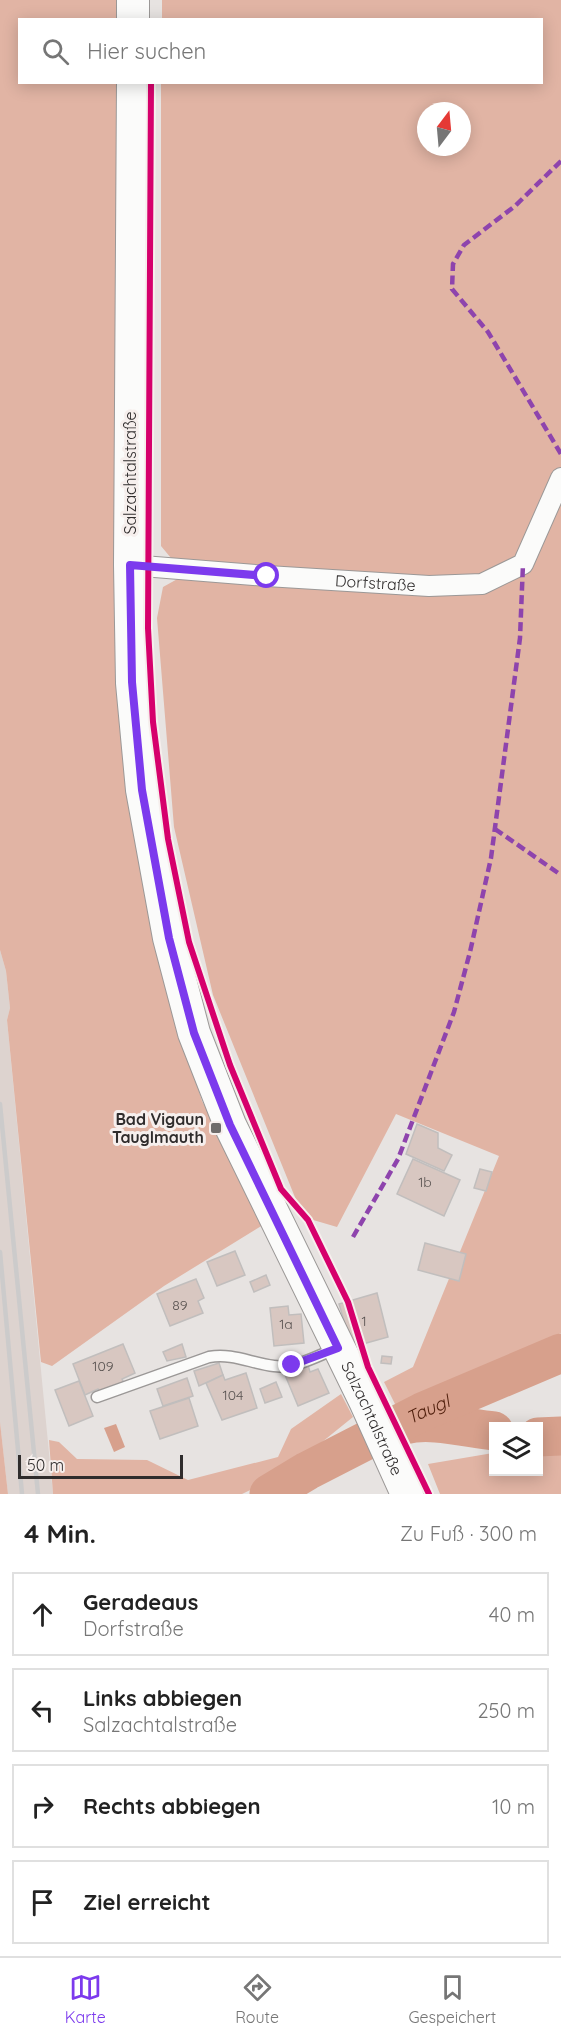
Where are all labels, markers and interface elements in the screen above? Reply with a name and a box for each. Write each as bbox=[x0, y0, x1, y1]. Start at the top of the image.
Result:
search box bbox=[18, 18, 543, 84]
icon: search bbox=[39, 35, 72, 68]
text: Hier suchen bbox=[87, 37, 206, 65]
north arrow bbox=[417, 102, 471, 156]
street label: Salzachtalstraße bbox=[120, 411, 140, 535]
route start bbox=[253, 562, 279, 588]
street label: Dorfstraße bbox=[335, 570, 416, 595]
place label: Bad Vigaun Tauglmauth bbox=[112, 1109, 204, 1147]
marker: Bad Vigaun Tauglmauth bbox=[209, 1121, 223, 1135]
house number: 1b bbox=[418, 1173, 432, 1191]
house number: 89 bbox=[172, 1296, 188, 1314]
house number: 1 bbox=[361, 1312, 367, 1330]
house number: 1a bbox=[279, 1315, 293, 1333]
route end bbox=[278, 1351, 304, 1377]
house number: 109 bbox=[92, 1357, 114, 1375]
street label: Salzachtalstraße bbox=[337, 1358, 407, 1478]
house number: 104 bbox=[223, 1386, 243, 1404]
water label: Taugl bbox=[402, 1389, 455, 1429]
map controls bbox=[489, 1422, 543, 1476]
button: layers bbox=[489, 1422, 543, 1476]
scale bar bbox=[18, 1452, 183, 1480]
text: 50 m bbox=[27, 1455, 64, 1475]
text: 4 Min. bbox=[24, 1517, 96, 1550]
text: Zu Fuß · 300 m bbox=[400, 1521, 537, 1546]
text: Geradeaus bbox=[83, 1588, 198, 1616]
icon: ahead bbox=[26, 1598, 59, 1631]
text: 40 m bbox=[489, 1602, 535, 1627]
text: Dorfstraße bbox=[83, 1616, 184, 1641]
text: Links abbiegen bbox=[83, 1684, 242, 1712]
icon: left bbox=[26, 1694, 59, 1727]
text: 250 m bbox=[477, 1698, 535, 1723]
text: Salzachtalstraße bbox=[83, 1712, 237, 1737]
icon: right bbox=[26, 1790, 59, 1823]
text: Rechts abbiegen bbox=[83, 1792, 261, 1820]
text: 10 m bbox=[492, 1794, 535, 1819]
icon: arrive bbox=[26, 1886, 59, 1919]
text: Ziel erreicht bbox=[83, 1888, 211, 1916]
tab: Karte bbox=[65, 1971, 106, 2027]
tab: Route bbox=[235, 1971, 279, 2027]
tab: Gespeichert bbox=[408, 1971, 496, 2027]

